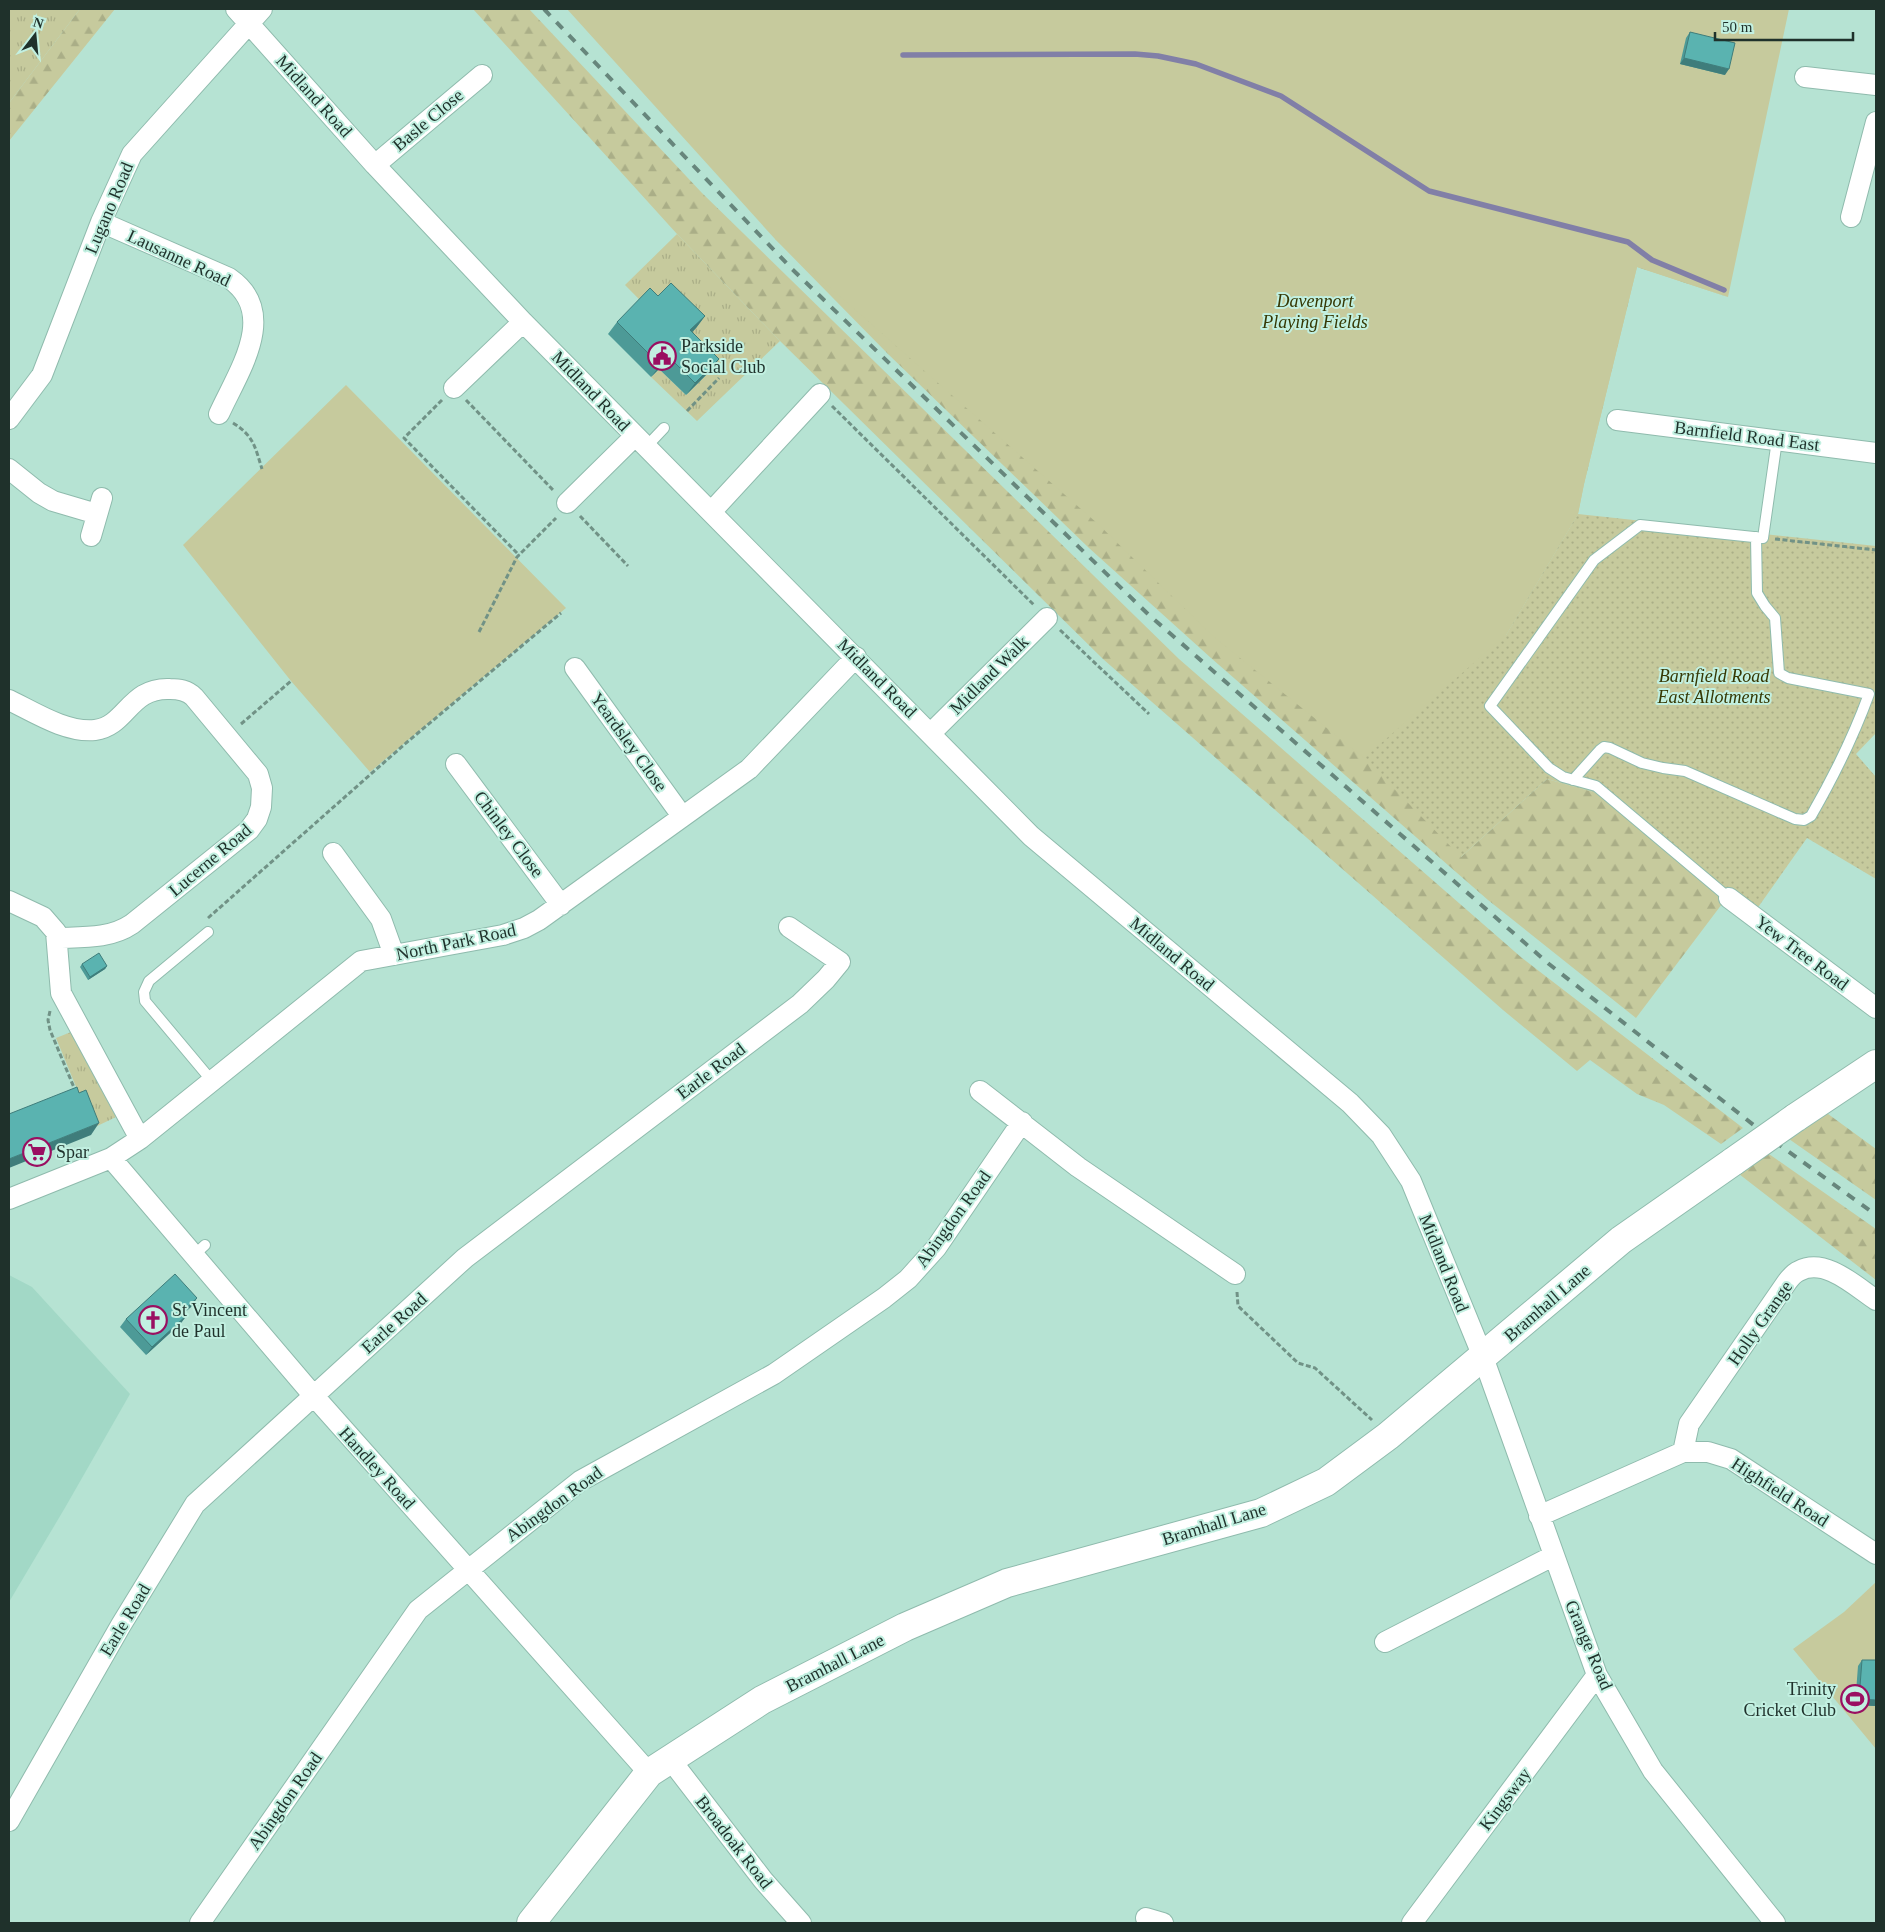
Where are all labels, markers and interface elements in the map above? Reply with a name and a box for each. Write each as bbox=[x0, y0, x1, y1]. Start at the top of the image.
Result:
north arrow bbox=[10, 10, 60, 60]
scale bar bbox=[1715, 10, 1852, 42]
text: N bbox=[32, 14, 45, 32]
text: 50 m bbox=[1722, 19, 1753, 35]
street label: Midland Road bbox=[272, 51, 356, 141]
street label: Basle Close bbox=[389, 85, 467, 155]
street label: Lugano Road bbox=[81, 159, 137, 257]
street label: Lausanne Road bbox=[124, 225, 234, 291]
park label: Davenport Playing Fields bbox=[1261, 291, 1368, 332]
place label: Parkside Social Club bbox=[681, 336, 766, 377]
public building icon: Parkside Social Club bbox=[647, 341, 677, 371]
street label: Midland Road bbox=[548, 347, 634, 435]
street label: Barnfield Road East bbox=[1673, 417, 1821, 455]
street label: Midland Walk bbox=[946, 632, 1032, 718]
street label: Midland Road bbox=[833, 634, 921, 722]
park label: Barnfield Road East Allotments bbox=[1656, 666, 1771, 707]
street label: Yeardsley Close bbox=[587, 689, 671, 795]
street label: Chinley Close bbox=[470, 787, 548, 881]
street label: Lucerne Road bbox=[165, 820, 255, 900]
street label: Yew Tree Road bbox=[1752, 912, 1852, 994]
street label: Midland Road bbox=[1126, 913, 1218, 995]
street label: North Park Road bbox=[394, 920, 518, 964]
street label: Earle Road bbox=[673, 1039, 749, 1103]
supermarket icon: Spar bbox=[22, 1137, 52, 1167]
place label: Spar bbox=[56, 1142, 89, 1162]
street label: Abingdon Road bbox=[911, 1167, 995, 1271]
street label: Midland Road bbox=[1415, 1211, 1473, 1315]
street label: Bramhall Lane bbox=[1500, 1260, 1594, 1346]
street label: Holly Grange bbox=[1724, 1277, 1796, 1369]
street label: Earle Road bbox=[357, 1289, 431, 1357]
place label: St Vincent de Paul bbox=[172, 1300, 247, 1341]
church icon: St Vincent de Paul bbox=[138, 1305, 168, 1335]
street label: Handley Road bbox=[335, 1423, 419, 1513]
street label: Highfield Road bbox=[1728, 1453, 1832, 1531]
street label: Abingdon Road bbox=[502, 1462, 606, 1546]
street label: Bramhall Lane bbox=[1160, 1499, 1268, 1549]
street label: Earle Road bbox=[96, 1580, 154, 1660]
street label: Grange Road bbox=[1561, 1597, 1617, 1693]
street label: Bramhall Lane bbox=[783, 1630, 887, 1696]
place label: Trinity Cricket Club bbox=[1744, 1679, 1836, 1720]
sports icon: Trinity Cricket Club bbox=[1840, 1684, 1870, 1714]
street label: Abingdon Road bbox=[244, 1748, 326, 1854]
street label: Kingsway bbox=[1475, 1764, 1535, 1834]
street label: Broadoak Road bbox=[691, 1792, 777, 1892]

